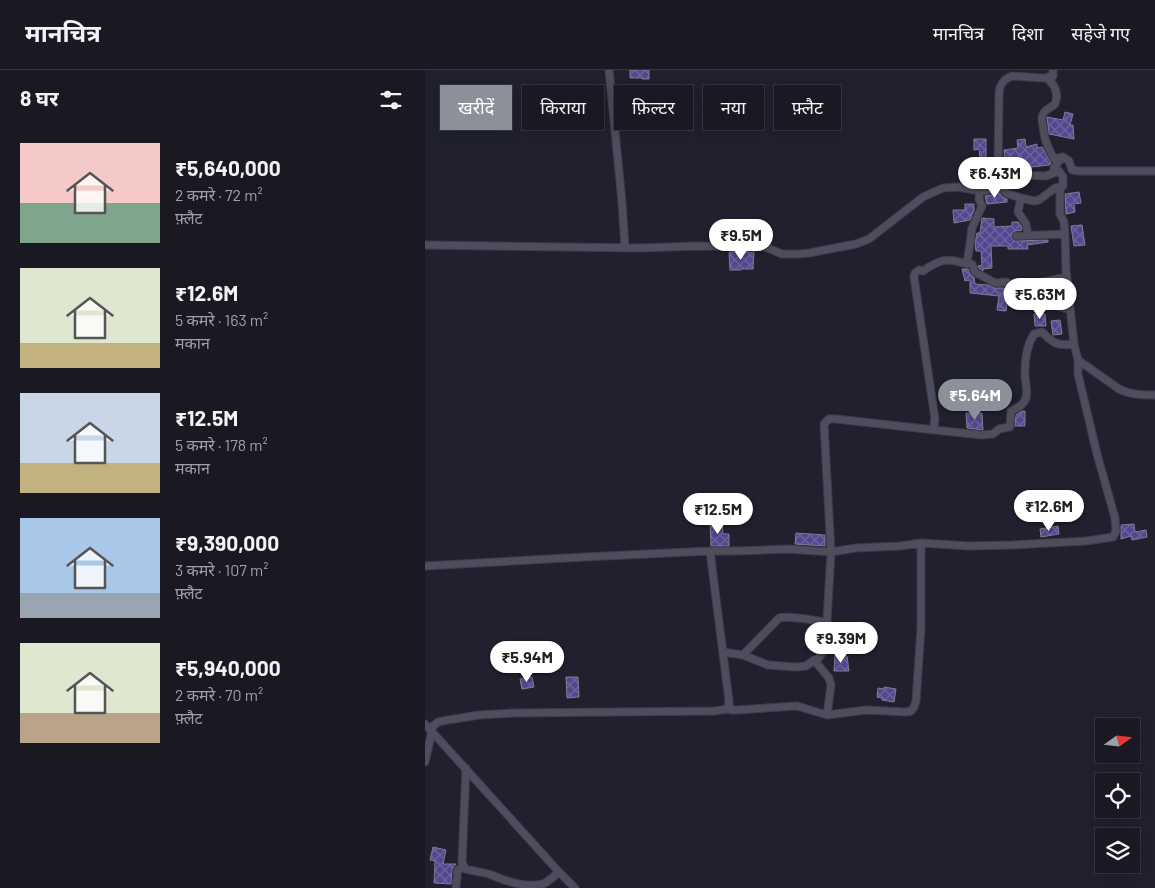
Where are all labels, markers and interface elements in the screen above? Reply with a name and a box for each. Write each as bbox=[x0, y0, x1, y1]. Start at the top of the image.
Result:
text: मानचित्र bbox=[25, 18, 101, 47]
text: मानचित्र bbox=[933, 22, 984, 44]
text: दिशा bbox=[1012, 22, 1043, 44]
text: सहेजे गए bbox=[1071, 22, 1130, 44]
text: 8 घर bbox=[20, 85, 58, 110]
chip: खरीदें bbox=[440, 85, 512, 130]
chip: किराया bbox=[522, 85, 604, 130]
chip: फ़िल्टर bbox=[614, 85, 693, 130]
chip: नया bbox=[703, 85, 764, 130]
chip: फ़्लैट bbox=[774, 85, 841, 130]
icon: filters bbox=[377, 86, 405, 114]
text: ₹5,640,000 bbox=[175, 155, 281, 180]
pin: ₹6.43M bbox=[954, 156, 1036, 199]
icon: home bbox=[60, 163, 120, 223]
text: ₹6.43M bbox=[969, 163, 1021, 182]
text: 2 कमरे · 72 m² bbox=[175, 185, 263, 204]
text: फ़्लैट bbox=[175, 208, 203, 227]
pin: ₹9.5M bbox=[706, 218, 776, 261]
text: ₹9.5M bbox=[720, 225, 762, 244]
pin: ₹5.63M bbox=[999, 278, 1081, 320]
text: ₹12.6M bbox=[175, 280, 238, 305]
text: ₹5.63M bbox=[1015, 284, 1065, 303]
icon: home bbox=[60, 288, 120, 348]
text: 5 कमरे · 163 m² bbox=[175, 310, 268, 329]
text: मकान bbox=[175, 333, 210, 352]
pin: ₹5.64M bbox=[934, 378, 1016, 421]
text: ₹5.64M bbox=[949, 385, 1001, 404]
text: ₹12.5M bbox=[175, 405, 238, 430]
icon: home bbox=[60, 413, 120, 473]
text: 5 कमरे · 178 m² bbox=[175, 435, 268, 454]
text: मकान bbox=[175, 458, 210, 477]
pin: ₹12.6M bbox=[1008, 490, 1090, 532]
pin: ₹12.5M bbox=[677, 492, 759, 535]
text: ₹12.6M bbox=[1025, 496, 1073, 515]
text: ₹12.5M bbox=[694, 499, 742, 518]
text: ₹9,390,000 bbox=[175, 530, 279, 555]
icon: home bbox=[60, 538, 120, 598]
text: 3 कमरे · 107 m² bbox=[175, 560, 268, 579]
text: फ़्लैट bbox=[175, 583, 203, 602]
pin: ₹9.39M bbox=[800, 622, 882, 664]
text: ₹9.39M bbox=[816, 628, 866, 647]
pin: ₹5.94M bbox=[486, 640, 568, 683]
text: ₹5.94M bbox=[501, 647, 553, 666]
text: ₹5,940,000 bbox=[175, 655, 281, 680]
icon: home bbox=[60, 663, 120, 723]
text: 2 कमरे · 70 m² bbox=[175, 685, 263, 704]
text: फ़्लैट bbox=[175, 708, 203, 727]
north arrow bbox=[1095, 718, 1140, 762]
map controls bbox=[1095, 718, 1140, 873]
button: locate bbox=[1095, 773, 1140, 818]
button: layers bbox=[1095, 828, 1140, 873]

